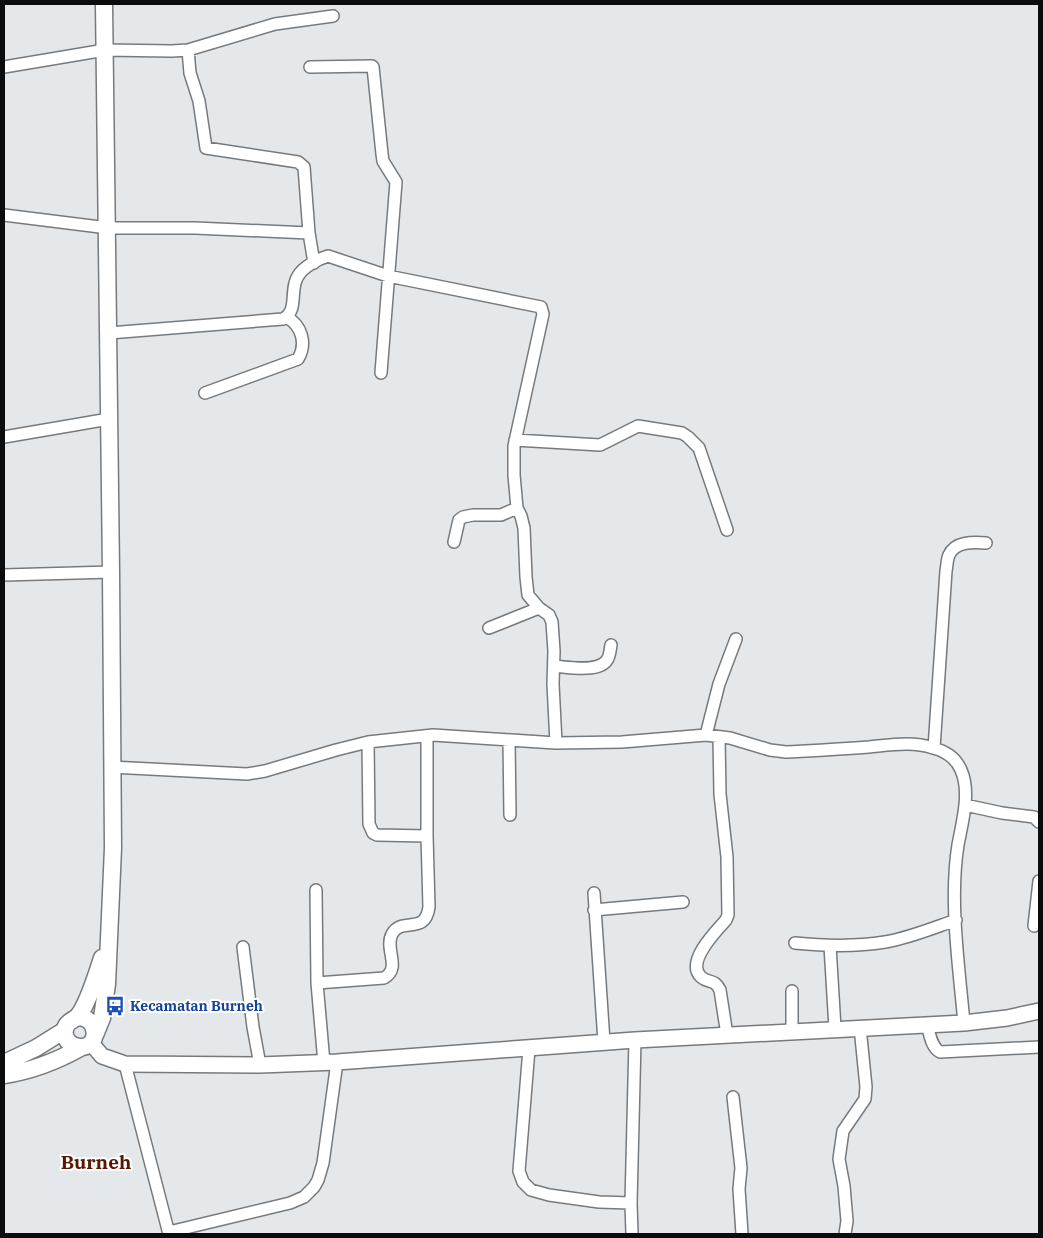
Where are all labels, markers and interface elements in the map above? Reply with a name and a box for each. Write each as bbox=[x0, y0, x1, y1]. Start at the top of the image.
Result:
bus stop icon: Kecamatan Burneh bbox=[104, 995, 126, 1017]
place label: Kecamatan Burneh bbox=[130, 997, 263, 1015]
district label: Burneh bbox=[61, 1150, 131, 1174]

